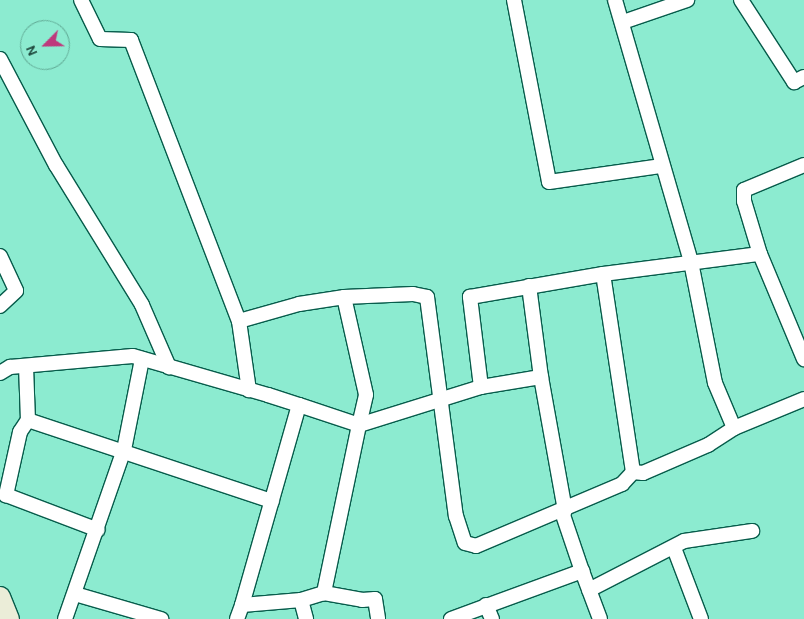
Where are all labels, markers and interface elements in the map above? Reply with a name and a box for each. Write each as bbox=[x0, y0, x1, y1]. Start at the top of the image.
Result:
north arrow bbox=[20, 20, 70, 70]
text: N bbox=[22, 43, 41, 59]

